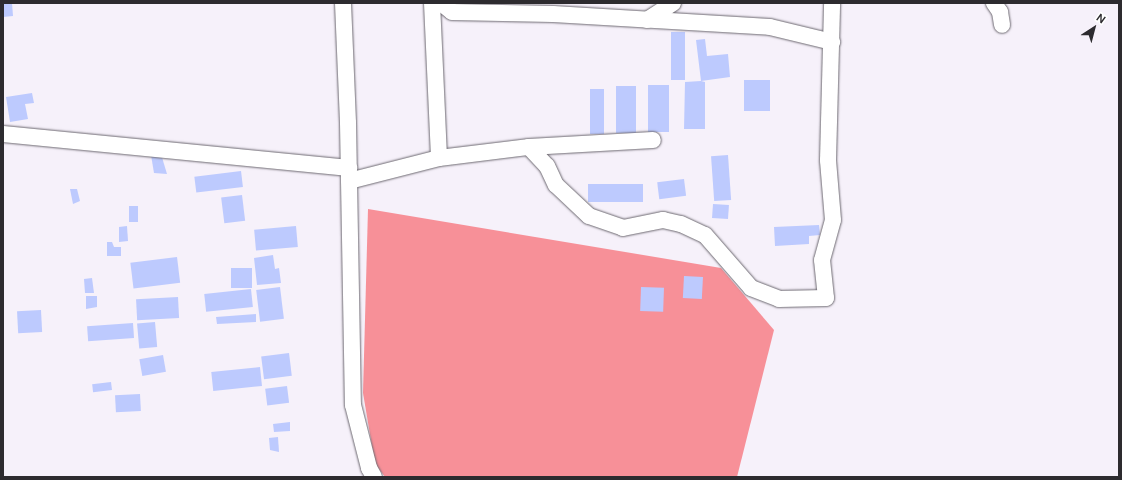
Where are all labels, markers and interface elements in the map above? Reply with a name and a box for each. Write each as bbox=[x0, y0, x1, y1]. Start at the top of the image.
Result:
north arrow bbox=[1074, 8, 1114, 48]
text: N bbox=[1094, 10, 1108, 26]

